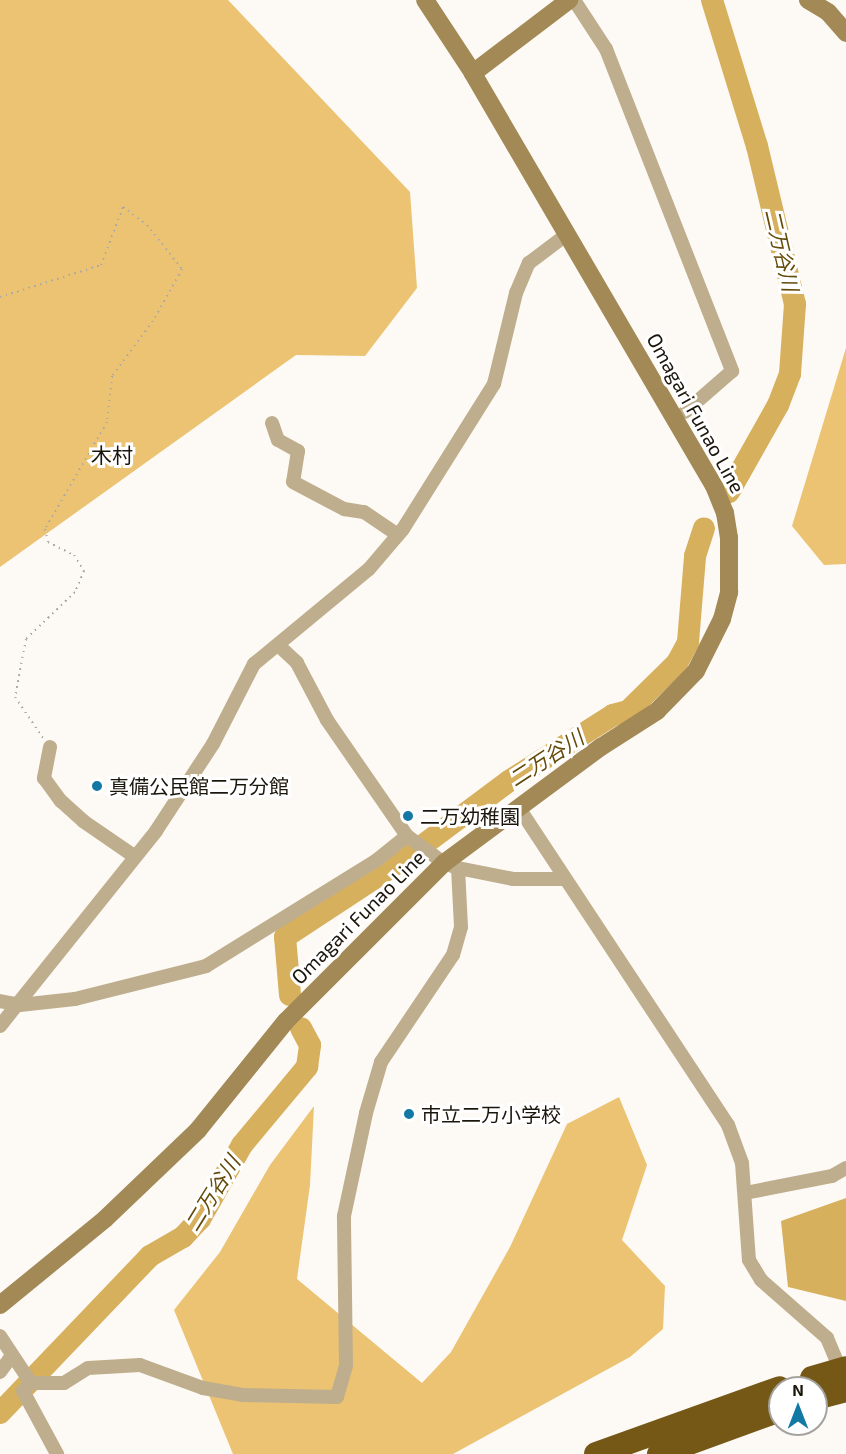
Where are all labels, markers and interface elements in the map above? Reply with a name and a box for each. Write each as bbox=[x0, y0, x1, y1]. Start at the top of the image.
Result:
water label: 二万谷川 bbox=[760, 206, 804, 294]
street label: Omagari Funao Line bbox=[642, 329, 750, 497]
district label: 木村 bbox=[91, 442, 133, 468]
water label: 二万谷川 bbox=[504, 725, 588, 791]
place label: 真備公民館二万分館 bbox=[109, 774, 289, 798]
marker: 真備公民館二万分館 bbox=[90, 779, 104, 793]
place label: 二万幼稚園 bbox=[420, 804, 520, 828]
marker: 二万幼稚園 bbox=[401, 809, 415, 823]
street label: Omagari Funao Line bbox=[286, 845, 430, 989]
place label: 市立二万小学校 bbox=[421, 1102, 561, 1126]
marker: 市立二万小学校 bbox=[402, 1107, 416, 1121]
water label: 二万谷川 bbox=[179, 1151, 245, 1235]
north arrow bbox=[768, 1376, 828, 1436]
text: N bbox=[792, 1380, 804, 1399]

